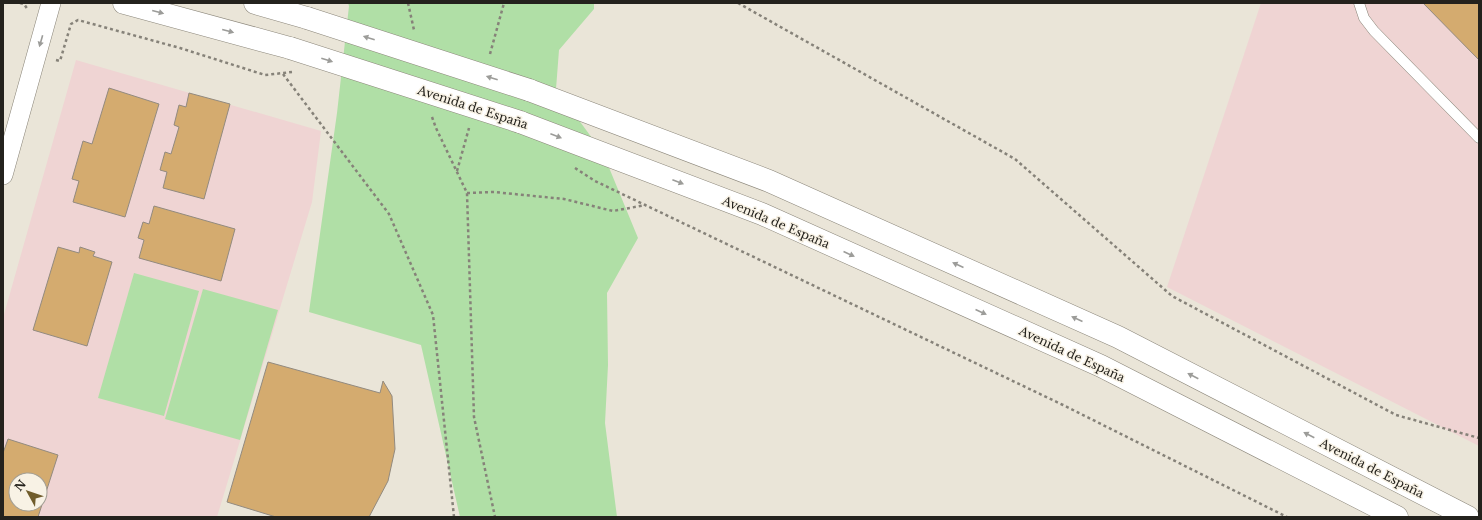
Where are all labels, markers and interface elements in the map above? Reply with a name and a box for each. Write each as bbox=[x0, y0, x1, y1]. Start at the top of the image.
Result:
one-way arrow bbox=[152, 9, 164, 15]
one-way arrow bbox=[223, 28, 235, 34]
one-way arrow bbox=[362, 34, 374, 40]
one-way arrow bbox=[38, 35, 44, 47]
one-way arrow bbox=[321, 57, 333, 63]
one-way arrow bbox=[486, 74, 498, 80]
street label: Avenida de España bbox=[415, 82, 530, 132]
one-way arrow bbox=[551, 134, 563, 140]
one-way arrow bbox=[672, 180, 684, 186]
street label: Avenida de España bbox=[719, 192, 832, 252]
one-way arrow bbox=[844, 251, 856, 257]
one-way arrow bbox=[951, 262, 963, 268]
one-way arrow bbox=[975, 310, 987, 316]
one-way arrow bbox=[1070, 315, 1082, 321]
street label: Avenida de España bbox=[1016, 322, 1128, 385]
one-way arrow bbox=[1187, 373, 1199, 379]
one-way arrow bbox=[1303, 432, 1315, 438]
street label: Avenida de España bbox=[1316, 435, 1427, 501]
north arrow bbox=[8, 472, 48, 512]
text: N bbox=[12, 477, 29, 494]

